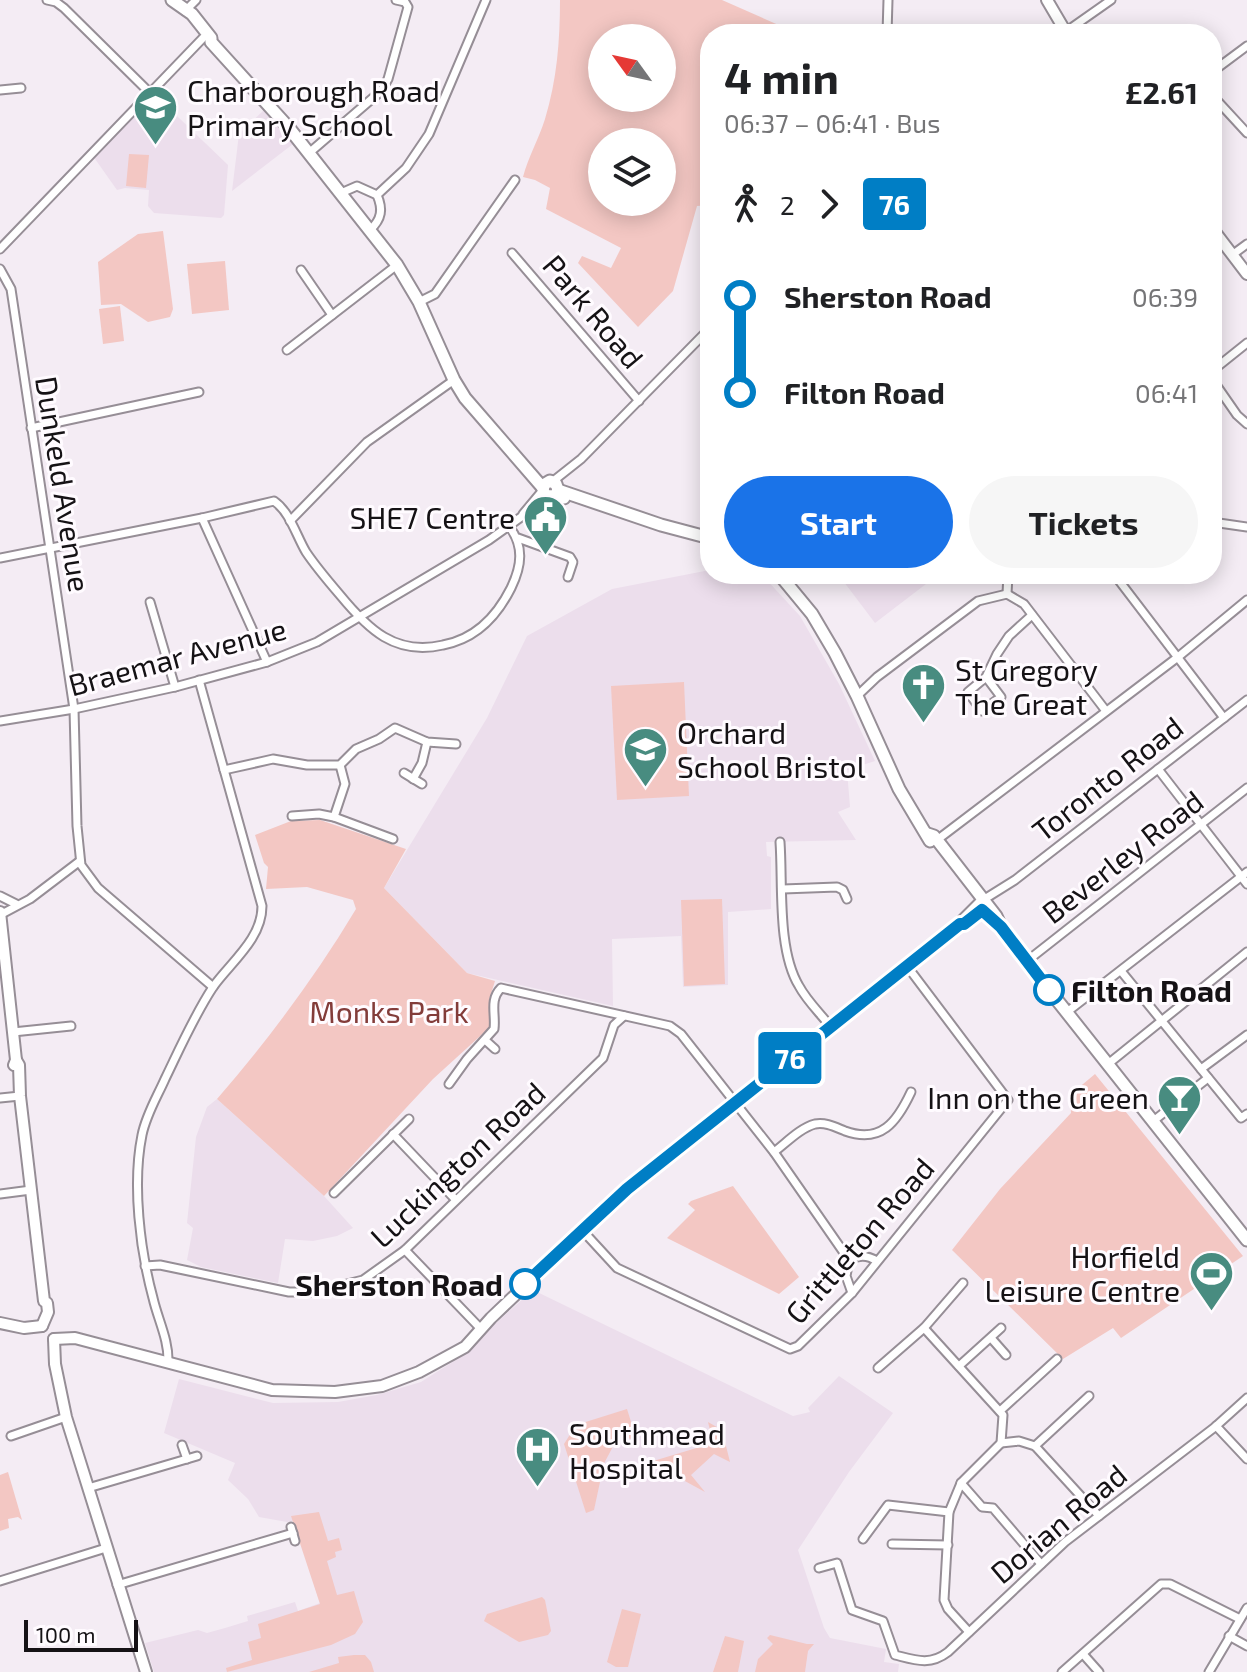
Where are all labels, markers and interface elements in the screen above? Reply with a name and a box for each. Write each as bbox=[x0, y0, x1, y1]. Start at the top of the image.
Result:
north arrow bbox=[588, 24, 676, 112]
map controls bbox=[588, 24, 676, 216]
text: 4 min bbox=[724, 50, 839, 103]
place label: Charborough Road Primary School bbox=[187, 72, 440, 142]
text: £2.61 bbox=[1125, 74, 1198, 110]
school or university icon: Charborough Road Primary School bbox=[132, 83, 180, 146]
text: 06:37 – 06:41 · Bus bbox=[724, 107, 940, 138]
button: layers bbox=[588, 128, 676, 216]
icon: walk bbox=[724, 182, 768, 226]
icon: forward bbox=[807, 182, 851, 226]
text: 76 bbox=[879, 187, 910, 221]
text: 2 bbox=[780, 189, 795, 220]
street label: Park Road bbox=[536, 247, 652, 375]
text: Sherston Road bbox=[784, 278, 992, 314]
text: 06:39 bbox=[1132, 281, 1198, 312]
street label: Dunkeld Avenue bbox=[29, 374, 99, 594]
text: Filton Road bbox=[784, 374, 945, 410]
text: 06:41 bbox=[1135, 377, 1198, 408]
button: Start bbox=[724, 476, 953, 568]
button: Tickets bbox=[969, 476, 1198, 568]
public building icon: SHE7 Centre bbox=[522, 493, 570, 556]
place label: SHE7 Centre bbox=[349, 499, 515, 535]
street label: Braemar Avenue bbox=[64, 610, 290, 702]
place label: St Gregory The Great bbox=[955, 651, 1098, 721]
church icon: St Gregory The Great bbox=[900, 662, 948, 725]
street label: Toronto Road bbox=[1024, 708, 1190, 848]
place label: Orchard School Bristol bbox=[677, 714, 866, 784]
school or university icon: Orchard School Bristol bbox=[622, 725, 670, 788]
street label: Beverley Road bbox=[1034, 782, 1210, 930]
place label: Filton Road bbox=[1071, 972, 1232, 1008]
marker: Filton Road bbox=[1034, 975, 1064, 1005]
park label: Monks Park bbox=[309, 993, 469, 1029]
line badge: 76 bbox=[754, 1032, 826, 1084]
text: 76 bbox=[774, 1041, 806, 1075]
bar icon: Inn on the Green bbox=[1156, 1073, 1204, 1136]
street label: Luckington Road bbox=[362, 1074, 552, 1254]
place label: Inn on the Green bbox=[927, 1079, 1149, 1115]
street label: Grittleton Road bbox=[777, 1150, 941, 1330]
place label: Horfield Leisure Centre bbox=[984, 1238, 1180, 1308]
sports icon: Horfield Leisure Centre bbox=[1187, 1249, 1235, 1312]
place label: Sherston Road bbox=[295, 1266, 503, 1302]
marker: Sherston Road bbox=[510, 1269, 540, 1299]
place label: Southmead Hospital bbox=[569, 1415, 725, 1485]
hospital icon: Southmead Hospital bbox=[514, 1426, 562, 1489]
street label: Dorian Road bbox=[983, 1456, 1133, 1590]
scale bar bbox=[24, 1616, 138, 1652]
text: 100 m bbox=[36, 1621, 95, 1647]

